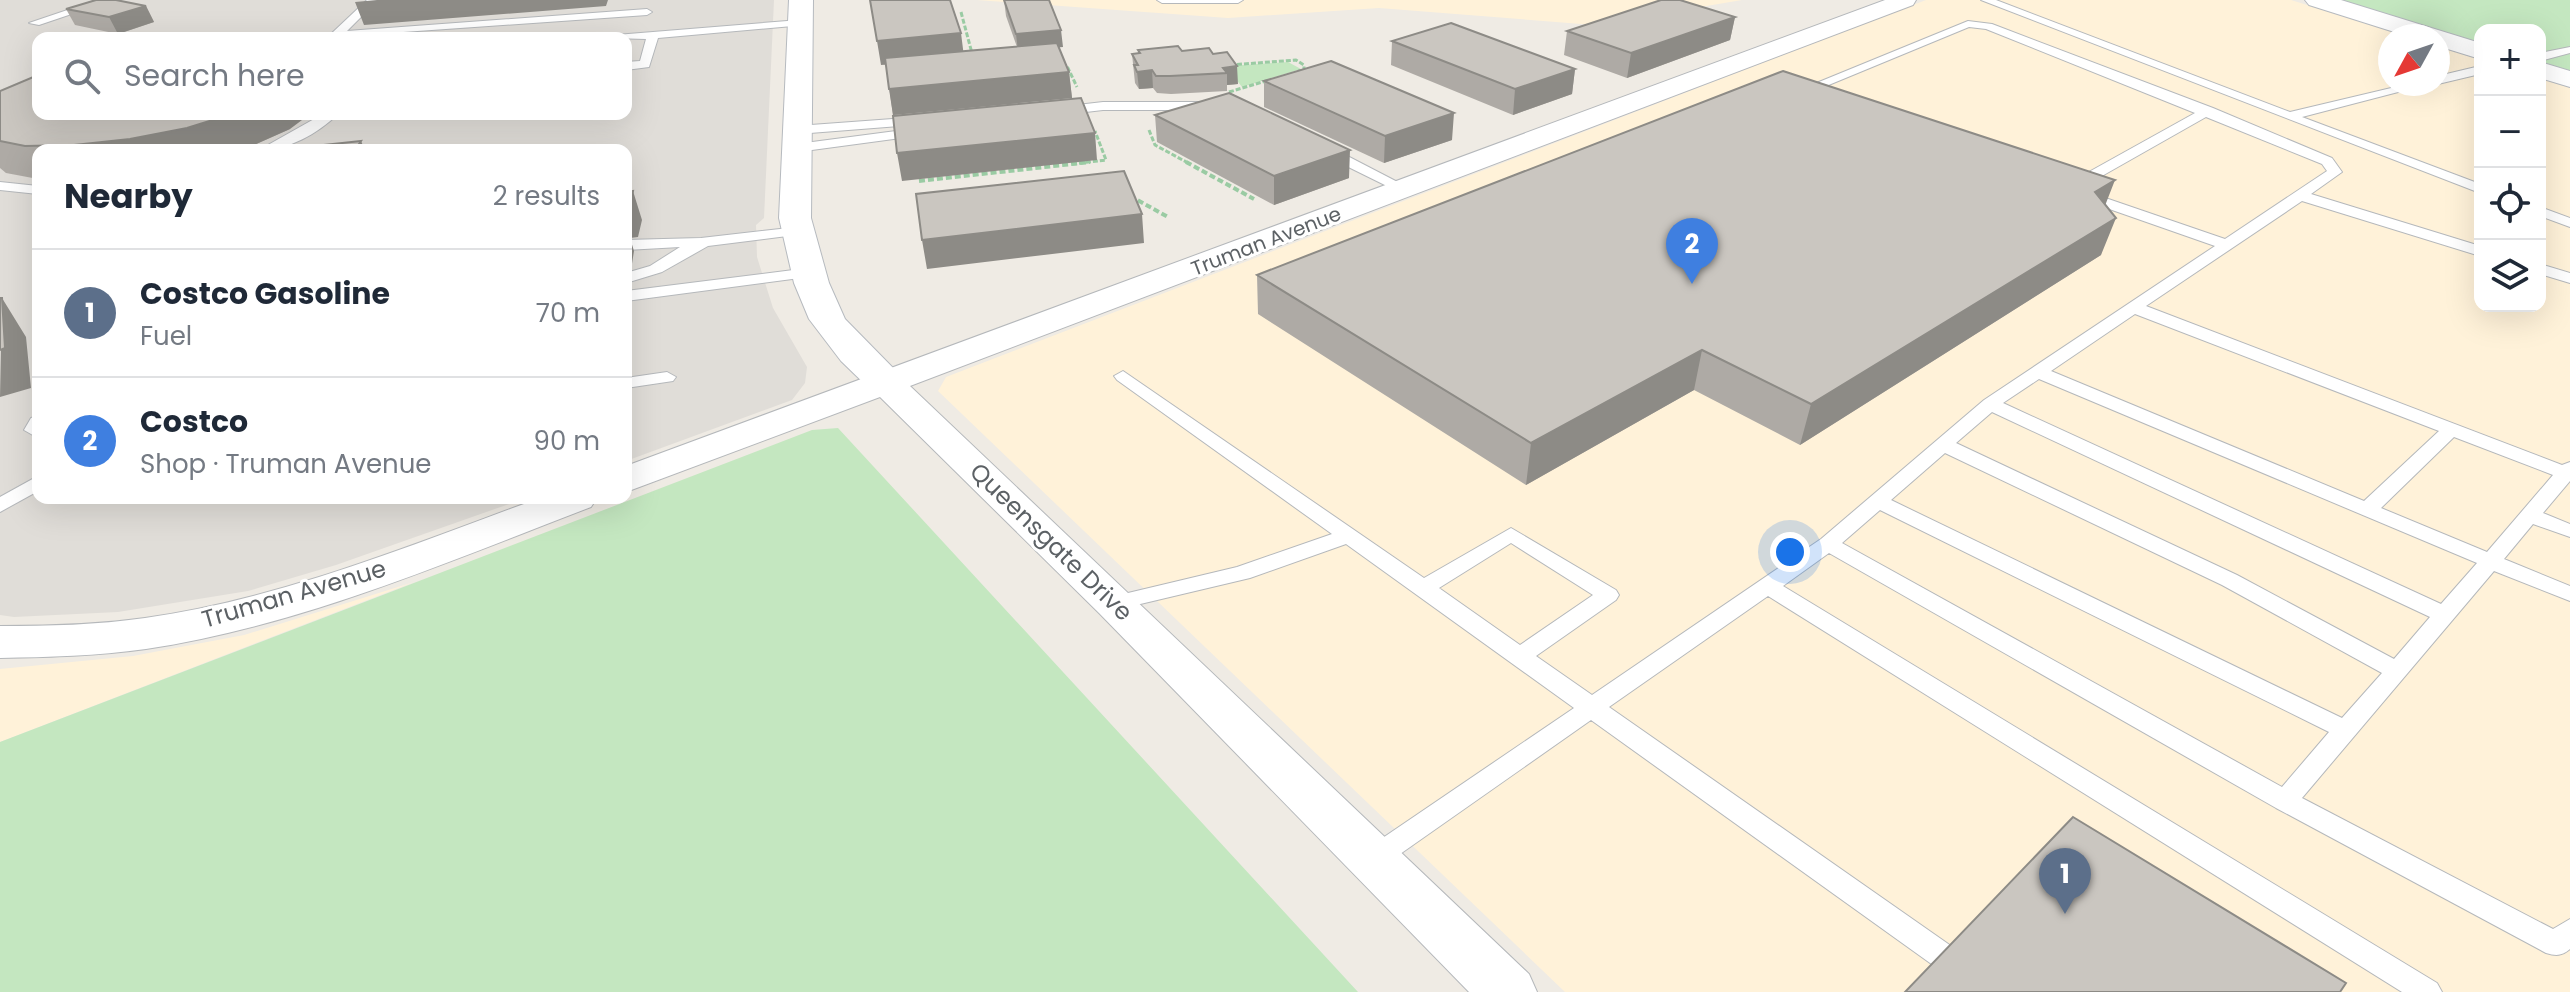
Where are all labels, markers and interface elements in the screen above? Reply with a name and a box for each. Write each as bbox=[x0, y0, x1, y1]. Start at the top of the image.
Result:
north arrow bbox=[2378, 24, 2450, 96]
map controls bbox=[2474, 24, 2546, 312]
button: + bbox=[2474, 24, 2546, 96]
search box bbox=[32, 32, 632, 120]
icon: search bbox=[60, 54, 104, 98]
text: Search here bbox=[124, 54, 305, 97]
button: − bbox=[2474, 96, 2546, 168]
button: locate bbox=[2474, 168, 2546, 240]
text: Nearby bbox=[64, 172, 193, 220]
text: 2 results bbox=[493, 178, 600, 214]
street label: Truman Avenue bbox=[1187, 200, 1345, 282]
pin: 2 bbox=[1666, 218, 1718, 284]
button: layers bbox=[2474, 240, 2546, 312]
text: Costco Gasoline bbox=[140, 272, 390, 315]
text: 1 bbox=[85, 295, 95, 331]
text: 70 m bbox=[536, 295, 600, 331]
text: Fuel bbox=[140, 318, 192, 354]
text: Costco bbox=[140, 400, 248, 443]
text: 2 bbox=[83, 423, 97, 459]
text: 90 m bbox=[534, 423, 600, 459]
text: Shop · Truman Avenue bbox=[140, 446, 432, 482]
street label: Queensgate Drive bbox=[963, 455, 1140, 628]
your location bbox=[1770, 532, 1810, 572]
street label: Truman Avenue bbox=[198, 551, 390, 636]
pin: 1 bbox=[2039, 848, 2091, 914]

